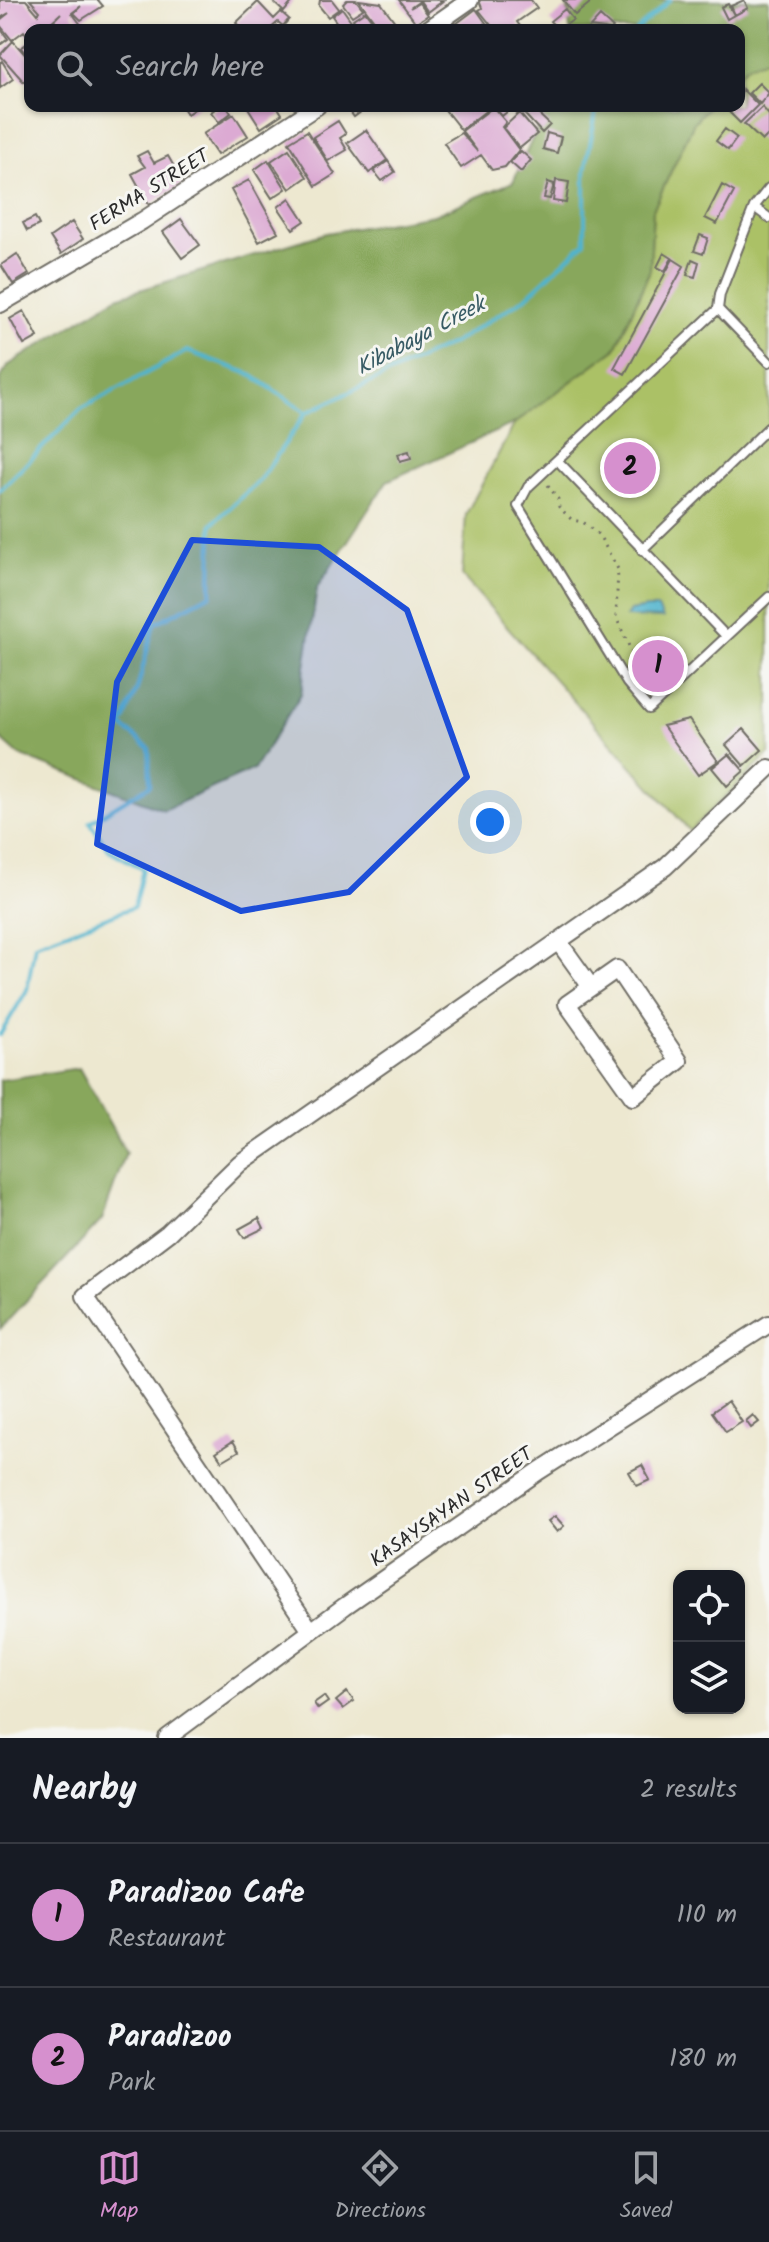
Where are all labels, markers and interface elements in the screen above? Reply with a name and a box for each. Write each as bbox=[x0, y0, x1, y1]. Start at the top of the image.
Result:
search box bbox=[24, 24, 745, 112]
text: Search here bbox=[116, 44, 264, 92]
icon: search bbox=[52, 46, 96, 90]
street label: FERMA STREET bbox=[83, 140, 218, 241]
water label: Kibabaya Creek bbox=[350, 286, 495, 386]
pin: 2 bbox=[604, 438, 656, 498]
pin: 1 bbox=[632, 636, 684, 696]
your location bbox=[470, 802, 510, 842]
street label: KASAYSAYAN STREET bbox=[364, 1438, 542, 1577]
map controls bbox=[673, 1570, 745, 1714]
button: locate bbox=[673, 1570, 745, 1642]
button: layers bbox=[673, 1642, 745, 1714]
text: Nearby bbox=[32, 1763, 137, 1817]
text: 2 results bbox=[640, 1769, 737, 1811]
text: Paradizoo Cafe bbox=[108, 1870, 305, 1918]
text: 1 bbox=[54, 1894, 62, 1936]
text: 110 m bbox=[677, 1894, 737, 1936]
text: Restaurant bbox=[108, 1918, 225, 1960]
text: Paradizoo bbox=[108, 2014, 232, 2062]
text: 2 bbox=[50, 2038, 66, 2080]
text: 180 m bbox=[669, 2038, 737, 2080]
text: Park bbox=[108, 2062, 155, 2104]
tab: Map bbox=[97, 2146, 141, 2229]
tab: Directions bbox=[335, 2146, 426, 2229]
tab: Saved bbox=[620, 2146, 672, 2229]

